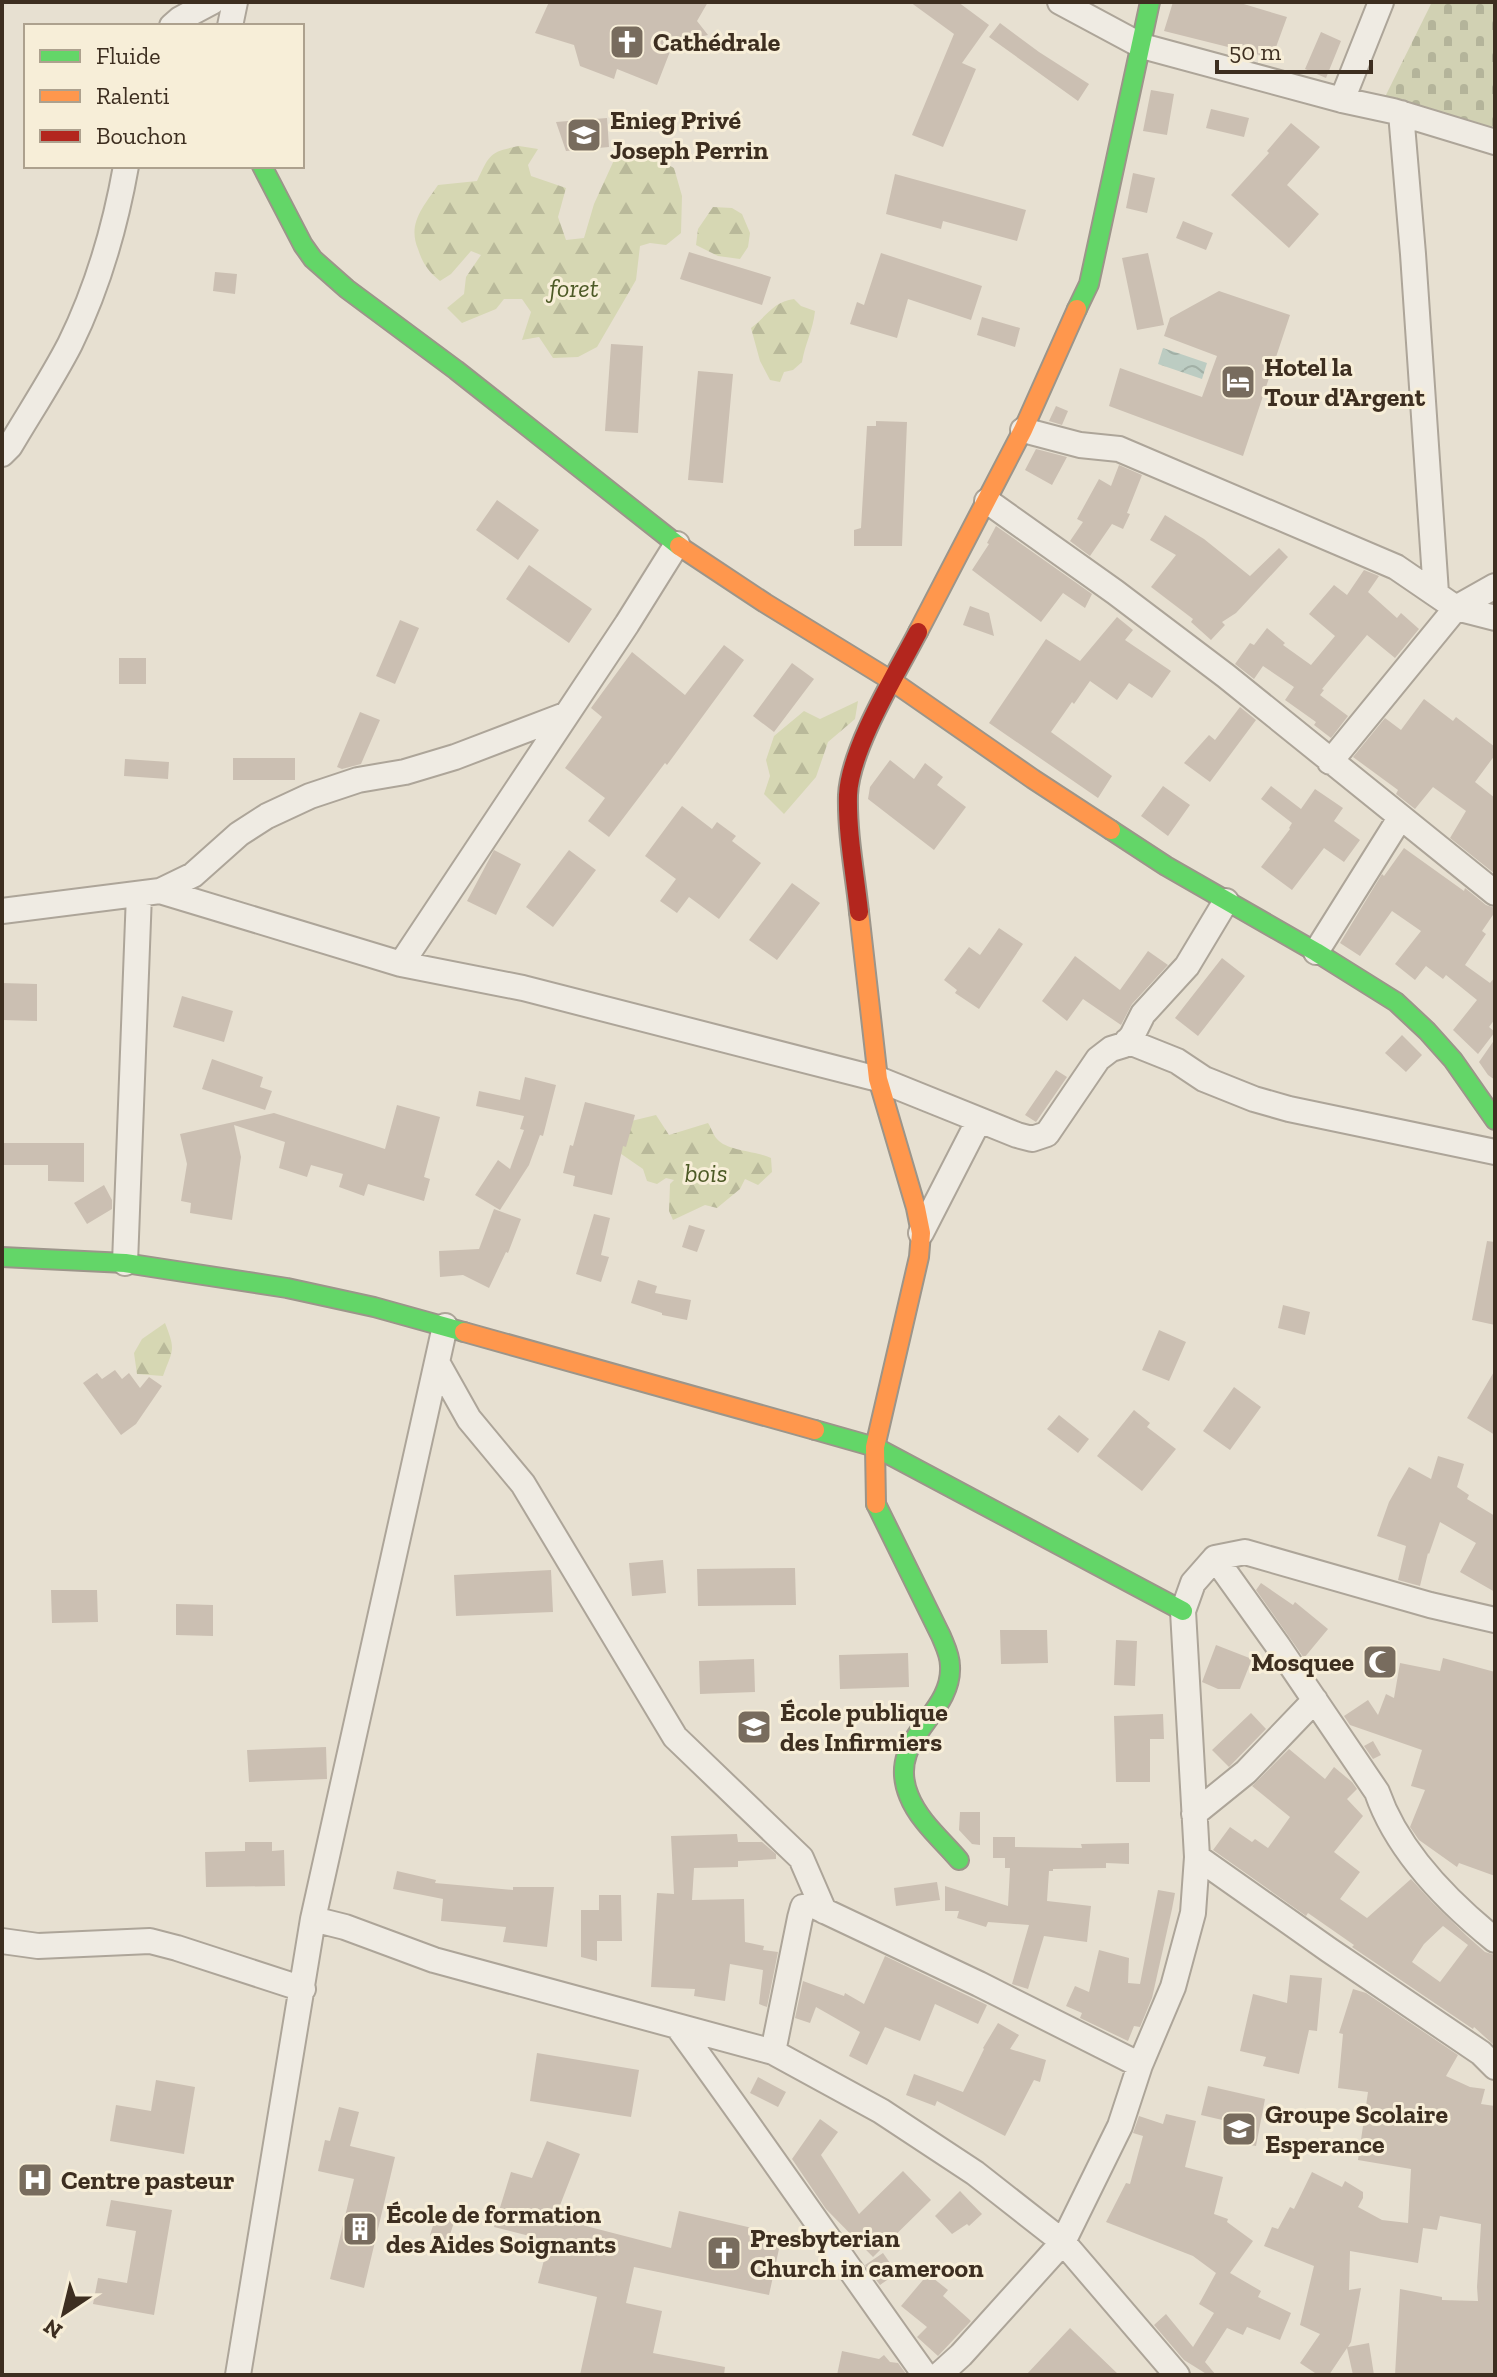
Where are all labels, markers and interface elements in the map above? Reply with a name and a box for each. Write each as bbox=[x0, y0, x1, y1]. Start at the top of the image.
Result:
church icon: Cathédrale bbox=[608, 23, 646, 61]
legend bbox=[24, 24, 304, 168]
scale bar bbox=[1217, 24, 1371, 74]
place label: Cathédrale bbox=[653, 26, 781, 58]
text: 50 m bbox=[1229, 37, 1282, 66]
text: Fluide bbox=[96, 41, 160, 70]
text: Ralenti bbox=[96, 81, 170, 110]
place label: Enieg Privé Joseph Perrin bbox=[610, 104, 769, 166]
school or university icon: Enieg Privé Joseph Perrin bbox=[565, 116, 603, 154]
text: Bouchon bbox=[96, 121, 187, 150]
park label: foret bbox=[545, 272, 599, 304]
place label: Hotel la Tour d'Argent bbox=[1264, 351, 1426, 413]
hotel icon: Hotel la Tour d'Argent bbox=[1219, 363, 1257, 401]
park label: bois bbox=[684, 1157, 728, 1189]
mosque icon: Mosquee bbox=[1361, 1643, 1399, 1681]
place label: Mosquee bbox=[1251, 1646, 1354, 1678]
place label: École publique des Infirmiers bbox=[780, 1696, 948, 1758]
school or university icon: École publique des Infirmiers bbox=[735, 1708, 773, 1746]
place label: Groupe Scolaire Esperance bbox=[1265, 2098, 1448, 2160]
school or university icon: Groupe Scolaire Esperance bbox=[1220, 2110, 1258, 2148]
hospital icon: Centre pasteur bbox=[16, 2161, 54, 2199]
place label: Centre pasteur bbox=[61, 2164, 234, 2196]
place label: École de formation des Aides Soignants bbox=[386, 2198, 616, 2260]
building icon: École de formation des Aides Soignants bbox=[341, 2210, 379, 2248]
place label: Presbyterian Church in cameroon bbox=[750, 2222, 984, 2284]
church icon: Presbyterian Church in cameroon bbox=[705, 2234, 743, 2272]
north arrow bbox=[24, 2273, 104, 2353]
text: N bbox=[38, 2313, 67, 2345]

